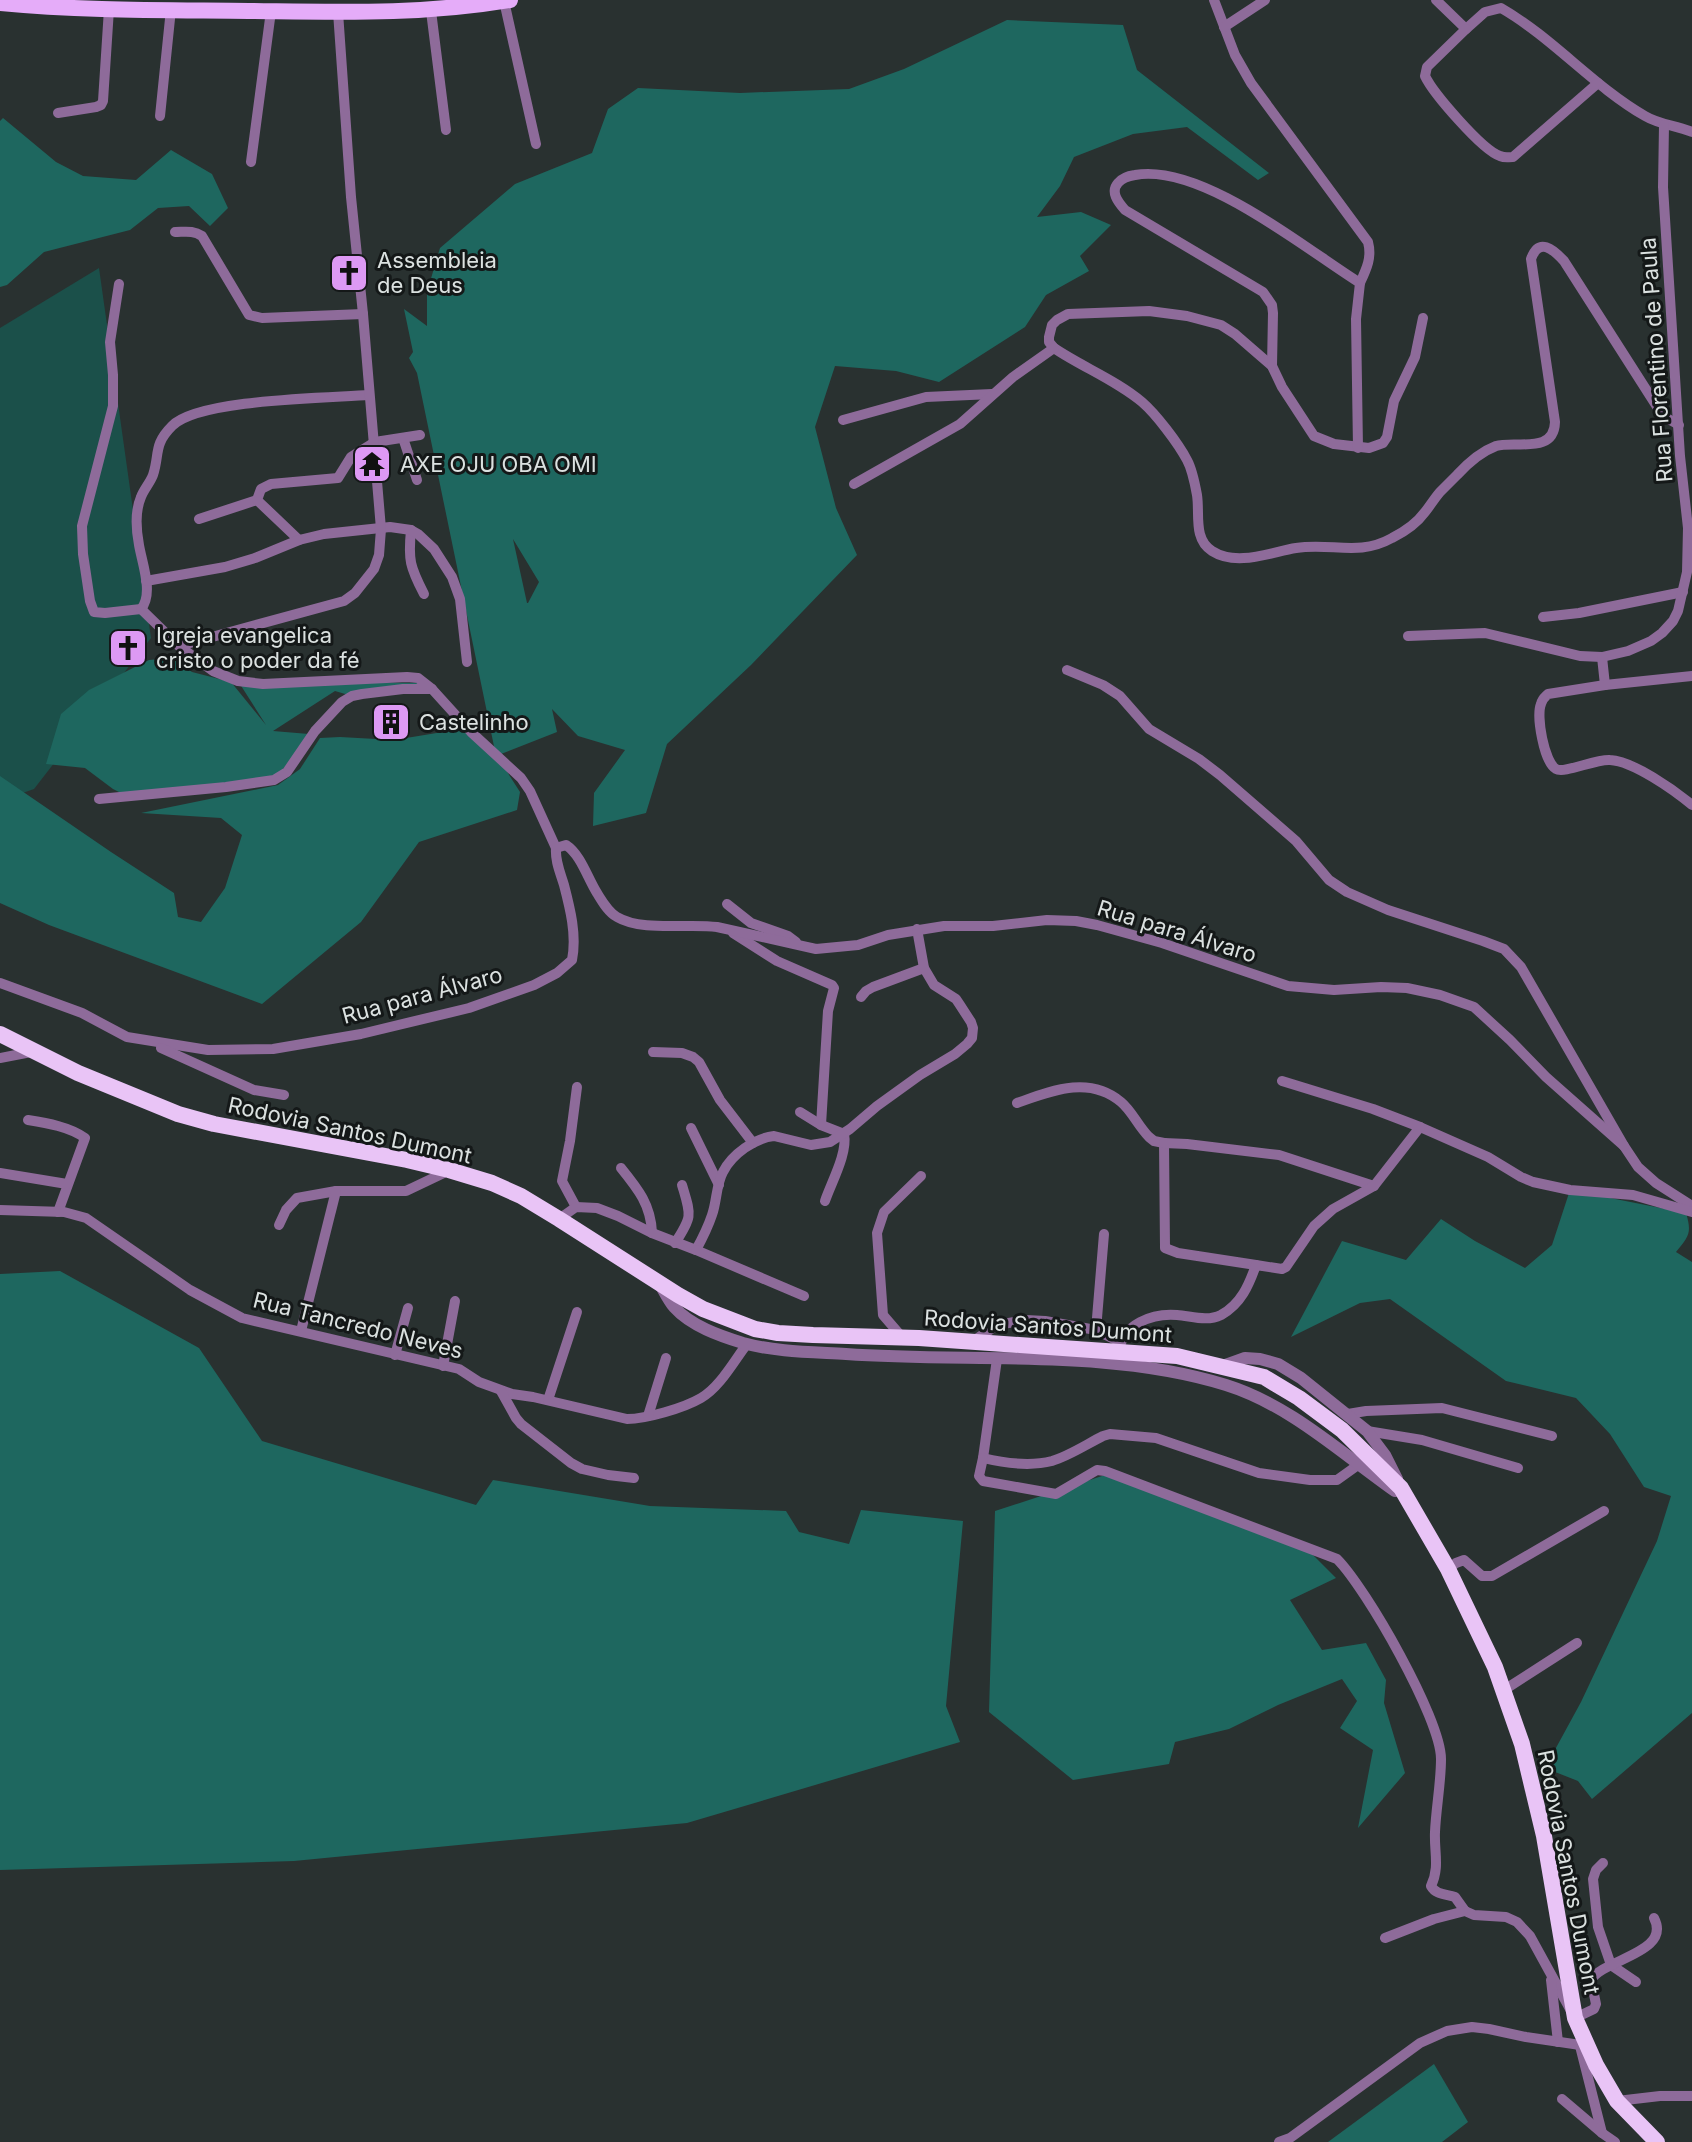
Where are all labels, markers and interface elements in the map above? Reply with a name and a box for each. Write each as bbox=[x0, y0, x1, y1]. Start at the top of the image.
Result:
street label: Rua Florentino de Paula bbox=[1634, 237, 1678, 483]
place label: Assembleia de Deus bbox=[377, 247, 497, 298]
church icon: Assembleia de Deus bbox=[328, 252, 370, 294]
temple icon: AXE OJU OBA OMI bbox=[351, 443, 393, 485]
place label: AXE OJU OBA OMI bbox=[400, 451, 597, 477]
place label: Igreja evangelica cristo o poder da fé bbox=[156, 622, 360, 673]
church icon: Igreja evangelica cristo o poder da fé bbox=[107, 627, 149, 669]
building icon: Castelinho bbox=[370, 701, 412, 743]
place label: Castelinho bbox=[419, 709, 529, 735]
street label: Rua para Álvaro bbox=[1094, 894, 1260, 968]
street label: Rua para Álvaro bbox=[339, 961, 505, 1029]
street label: Rodovia Santos Dumont bbox=[226, 1091, 474, 1169]
street label: Rua Tancredo Neves bbox=[250, 1286, 466, 1364]
street label: Rodovia Santos Dumont bbox=[923, 1304, 1173, 1348]
street label: Rodovia Santos Dumont bbox=[1533, 1748, 1605, 1996]

